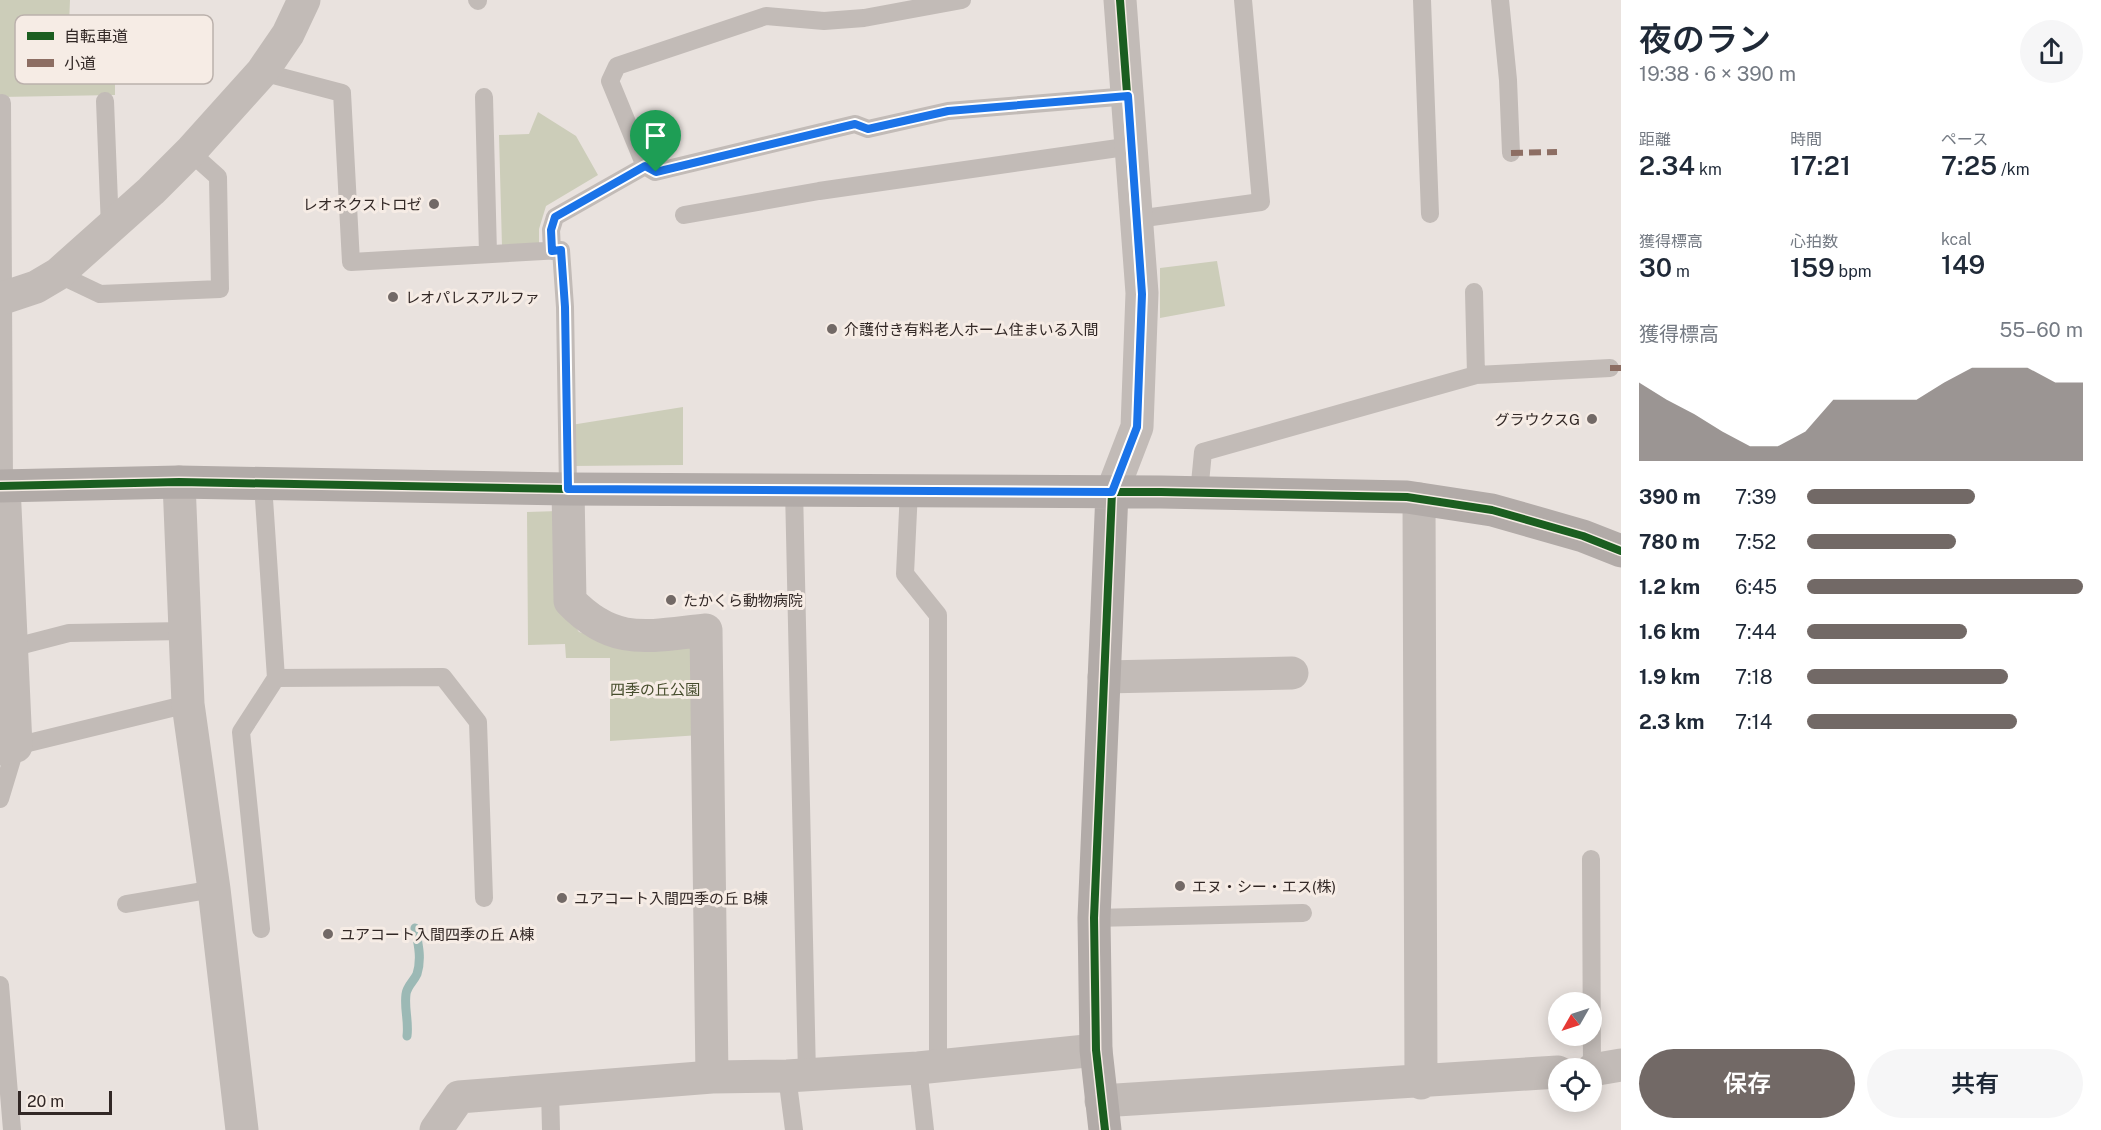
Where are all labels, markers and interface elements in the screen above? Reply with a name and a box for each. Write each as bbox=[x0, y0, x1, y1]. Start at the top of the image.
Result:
legend bbox=[15, 15, 213, 84]
text: 夜のラン bbox=[1639, 20, 1771, 58]
button: share bbox=[2020, 20, 2083, 83]
text: 自転車道 bbox=[64, 27, 128, 46]
text: 小道 bbox=[64, 54, 96, 73]
text: 19:38 · 6 × 390 m bbox=[1639, 62, 1796, 86]
pin bbox=[630, 110, 681, 172]
icon: arrive bbox=[639, 119, 672, 152]
text: 距離 bbox=[1639, 130, 1671, 149]
text: 時間 bbox=[1790, 130, 1822, 149]
text: ペース bbox=[1941, 130, 1988, 149]
text: 2.34 bbox=[1639, 150, 1695, 181]
text: 17:21 bbox=[1790, 150, 1851, 181]
text: 7:25 bbox=[1941, 150, 1997, 181]
text: km bbox=[1695, 160, 1722, 179]
text: /km bbox=[1997, 160, 2030, 179]
place label: レオネクストロゼ bbox=[302, 196, 422, 213]
marker: レオネクストロゼ bbox=[427, 197, 441, 211]
text: kcal bbox=[1941, 230, 1972, 249]
text: 獲得標高 bbox=[1639, 232, 1703, 251]
text: 心拍数 bbox=[1790, 232, 1838, 251]
text: 149 bbox=[1941, 249, 1985, 280]
text: 30 bbox=[1639, 252, 1672, 283]
text: 159 bbox=[1790, 252, 1835, 283]
text: m bbox=[1672, 262, 1690, 281]
text: bpm bbox=[1835, 262, 1872, 281]
place label: レオパレスアルファ bbox=[405, 289, 540, 306]
marker: レオパレスアルファ bbox=[386, 290, 400, 304]
text: 55–60 m bbox=[2000, 318, 2083, 342]
place label: 介護付き有料老人ホーム住まいる入間 bbox=[844, 321, 1099, 338]
marker: 介護付き有料老人ホーム住まいる入間 bbox=[825, 322, 839, 336]
text: 獲得標高 bbox=[1639, 322, 1719, 346]
place label: グラウクスG bbox=[1494, 411, 1580, 428]
marker: グラウクスG bbox=[1585, 412, 1599, 426]
text: 390 m bbox=[1639, 485, 1701, 509]
text: 7:39 bbox=[1735, 485, 1776, 509]
text: 780 m bbox=[1639, 530, 1700, 554]
text: 7:52 bbox=[1735, 530, 1776, 554]
text: 1.2 km bbox=[1639, 575, 1700, 599]
text: 6:45 bbox=[1735, 575, 1777, 599]
place label: たかくら動物病院 bbox=[683, 592, 803, 609]
marker: たかくら動物病院 bbox=[664, 593, 678, 607]
text: 1.6 km bbox=[1639, 620, 1700, 644]
text: 7:44 bbox=[1735, 620, 1777, 644]
text: 1.9 km bbox=[1639, 665, 1700, 689]
text: 7:18 bbox=[1735, 665, 1773, 689]
park label: 四季の丘公園 bbox=[610, 681, 700, 698]
text: 2.3 km bbox=[1639, 710, 1704, 734]
text: 7:14 bbox=[1735, 710, 1772, 734]
place label: エヌ・シー・エス(株) bbox=[1192, 878, 1336, 895]
marker: エヌ・シー・エス(株) bbox=[1173, 879, 1187, 893]
place label: ユアコート入間四季の丘 B棟 bbox=[574, 890, 768, 907]
marker: ユアコート入間四季の丘 B棟 bbox=[555, 891, 569, 905]
place label: ユアコート入間四季の丘 A棟 bbox=[340, 926, 534, 943]
marker: ユアコート入間四季の丘 A棟 bbox=[321, 927, 335, 941]
north arrow bbox=[1548, 992, 1602, 1046]
map controls bbox=[1548, 992, 1602, 1112]
button: 保存 bbox=[1639, 1049, 1855, 1118]
button: 共有 bbox=[1867, 1049, 2083, 1118]
button: locate bbox=[1548, 1058, 1602, 1112]
scale bar bbox=[18, 1088, 112, 1116]
text: 20 m bbox=[27, 1092, 64, 1111]

